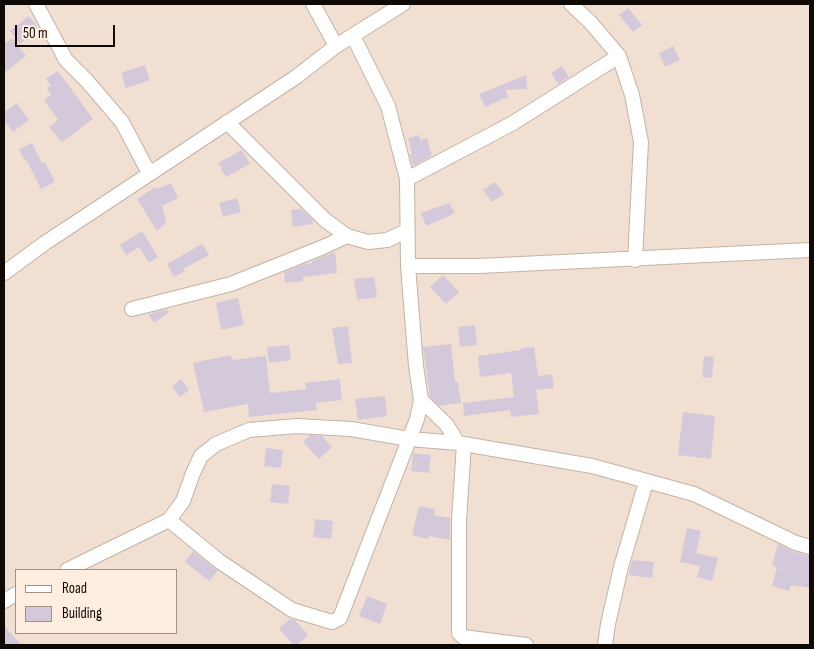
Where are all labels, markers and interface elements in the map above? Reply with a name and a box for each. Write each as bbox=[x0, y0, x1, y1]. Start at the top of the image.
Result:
scale bar bbox=[18, 15, 118, 47]
text: 50 m bbox=[23, 24, 48, 43]
legend bbox=[15, 569, 178, 634]
text: Road bbox=[62, 579, 87, 598]
text: Building bbox=[62, 604, 102, 623]

